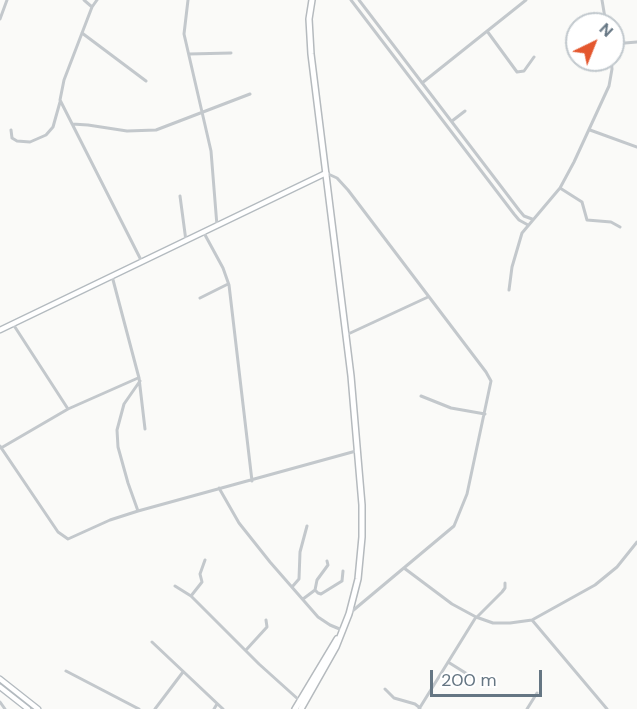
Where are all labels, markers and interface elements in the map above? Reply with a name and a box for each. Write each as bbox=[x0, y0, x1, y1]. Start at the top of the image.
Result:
north arrow bbox=[565, 12, 625, 72]
text: N bbox=[595, 18, 618, 42]
scale bar bbox=[433, 658, 546, 696]
text: 200 m bbox=[441, 668, 497, 692]

